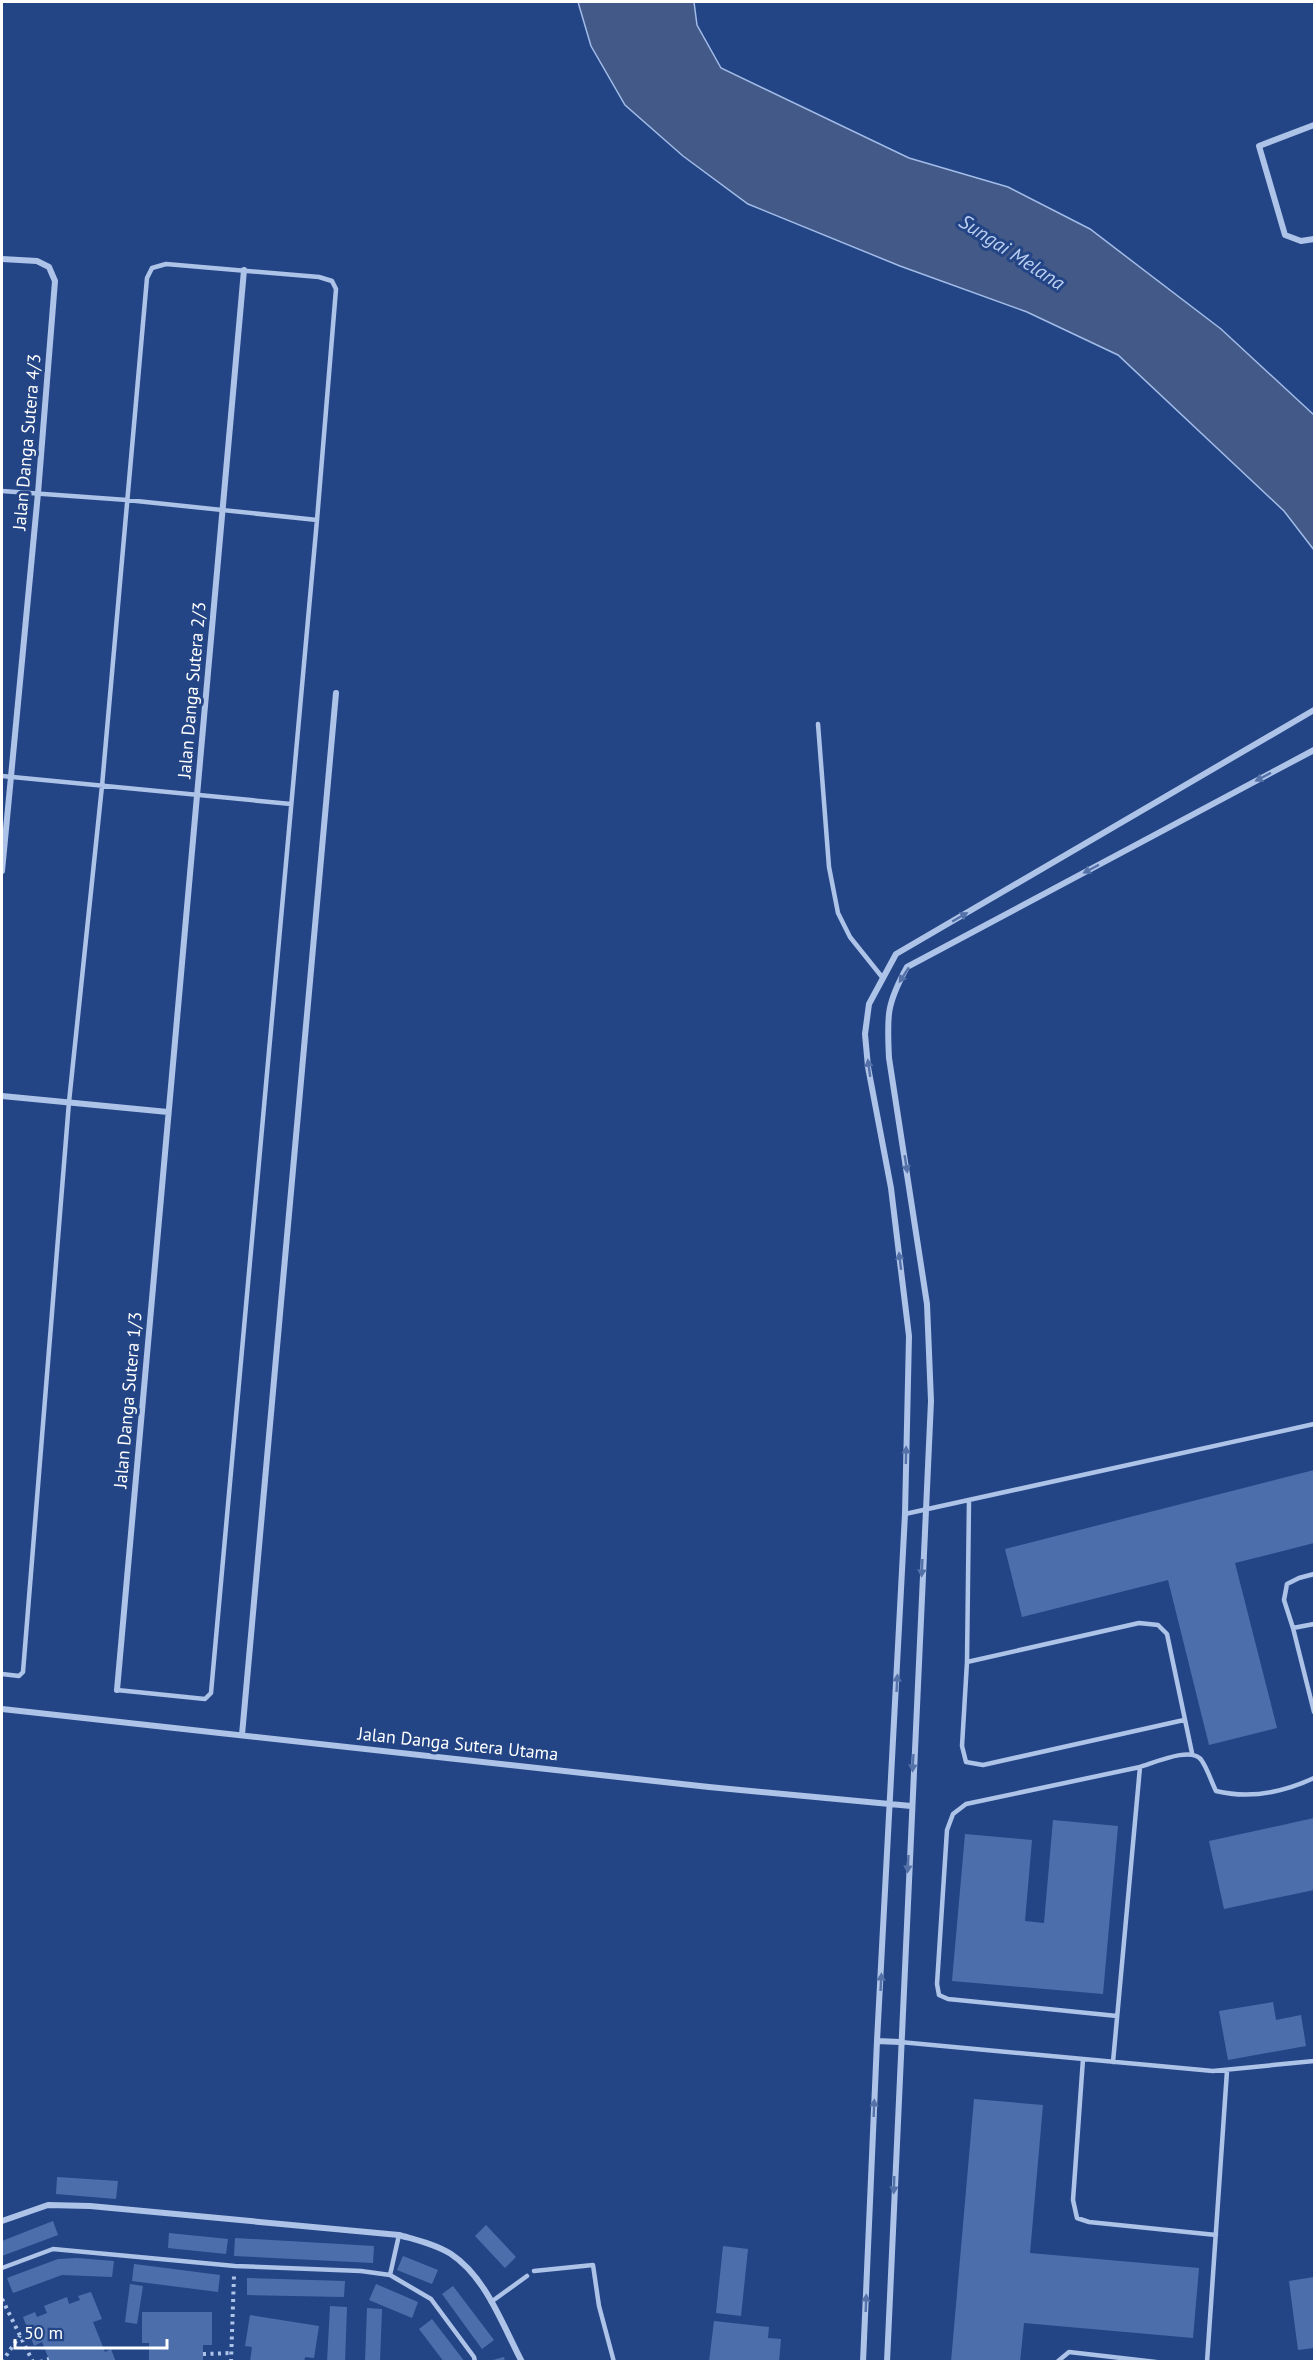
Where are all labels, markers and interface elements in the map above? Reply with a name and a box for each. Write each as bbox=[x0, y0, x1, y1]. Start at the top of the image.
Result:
water label: Sungai Melana bbox=[954, 208, 1070, 296]
street label: Jalan Danga Sutera 4/3 bbox=[7, 353, 46, 532]
street label: Jalan Danga Sutera 2/3 bbox=[172, 601, 211, 780]
one-way arrow bbox=[1254, 772, 1271, 782]
one-way arrow bbox=[1082, 864, 1099, 874]
one-way arrow bbox=[952, 912, 968, 923]
one-way arrow bbox=[898, 966, 909, 983]
one-way arrow bbox=[864, 1059, 873, 1078]
one-way arrow bbox=[901, 1155, 910, 1174]
one-way arrow bbox=[895, 1251, 904, 1270]
street label: Jalan Danga Sutera 1/3 bbox=[108, 1311, 147, 1490]
one-way arrow bbox=[901, 1446, 911, 1465]
one-way arrow bbox=[918, 1559, 927, 1578]
one-way arrow bbox=[892, 1674, 901, 1693]
street label: Jalan Danga Sutera Utama bbox=[356, 1721, 559, 1765]
one-way arrow bbox=[909, 1754, 918, 1773]
one-way arrow bbox=[904, 1855, 913, 1874]
one-way arrow bbox=[876, 1973, 885, 1992]
one-way arrow bbox=[870, 2099, 879, 2118]
one-way arrow bbox=[890, 2175, 899, 2194]
one-way arrow bbox=[861, 2294, 870, 2313]
scale bar bbox=[15, 2312, 166, 2350]
text: 50 m bbox=[24, 2321, 63, 2344]

